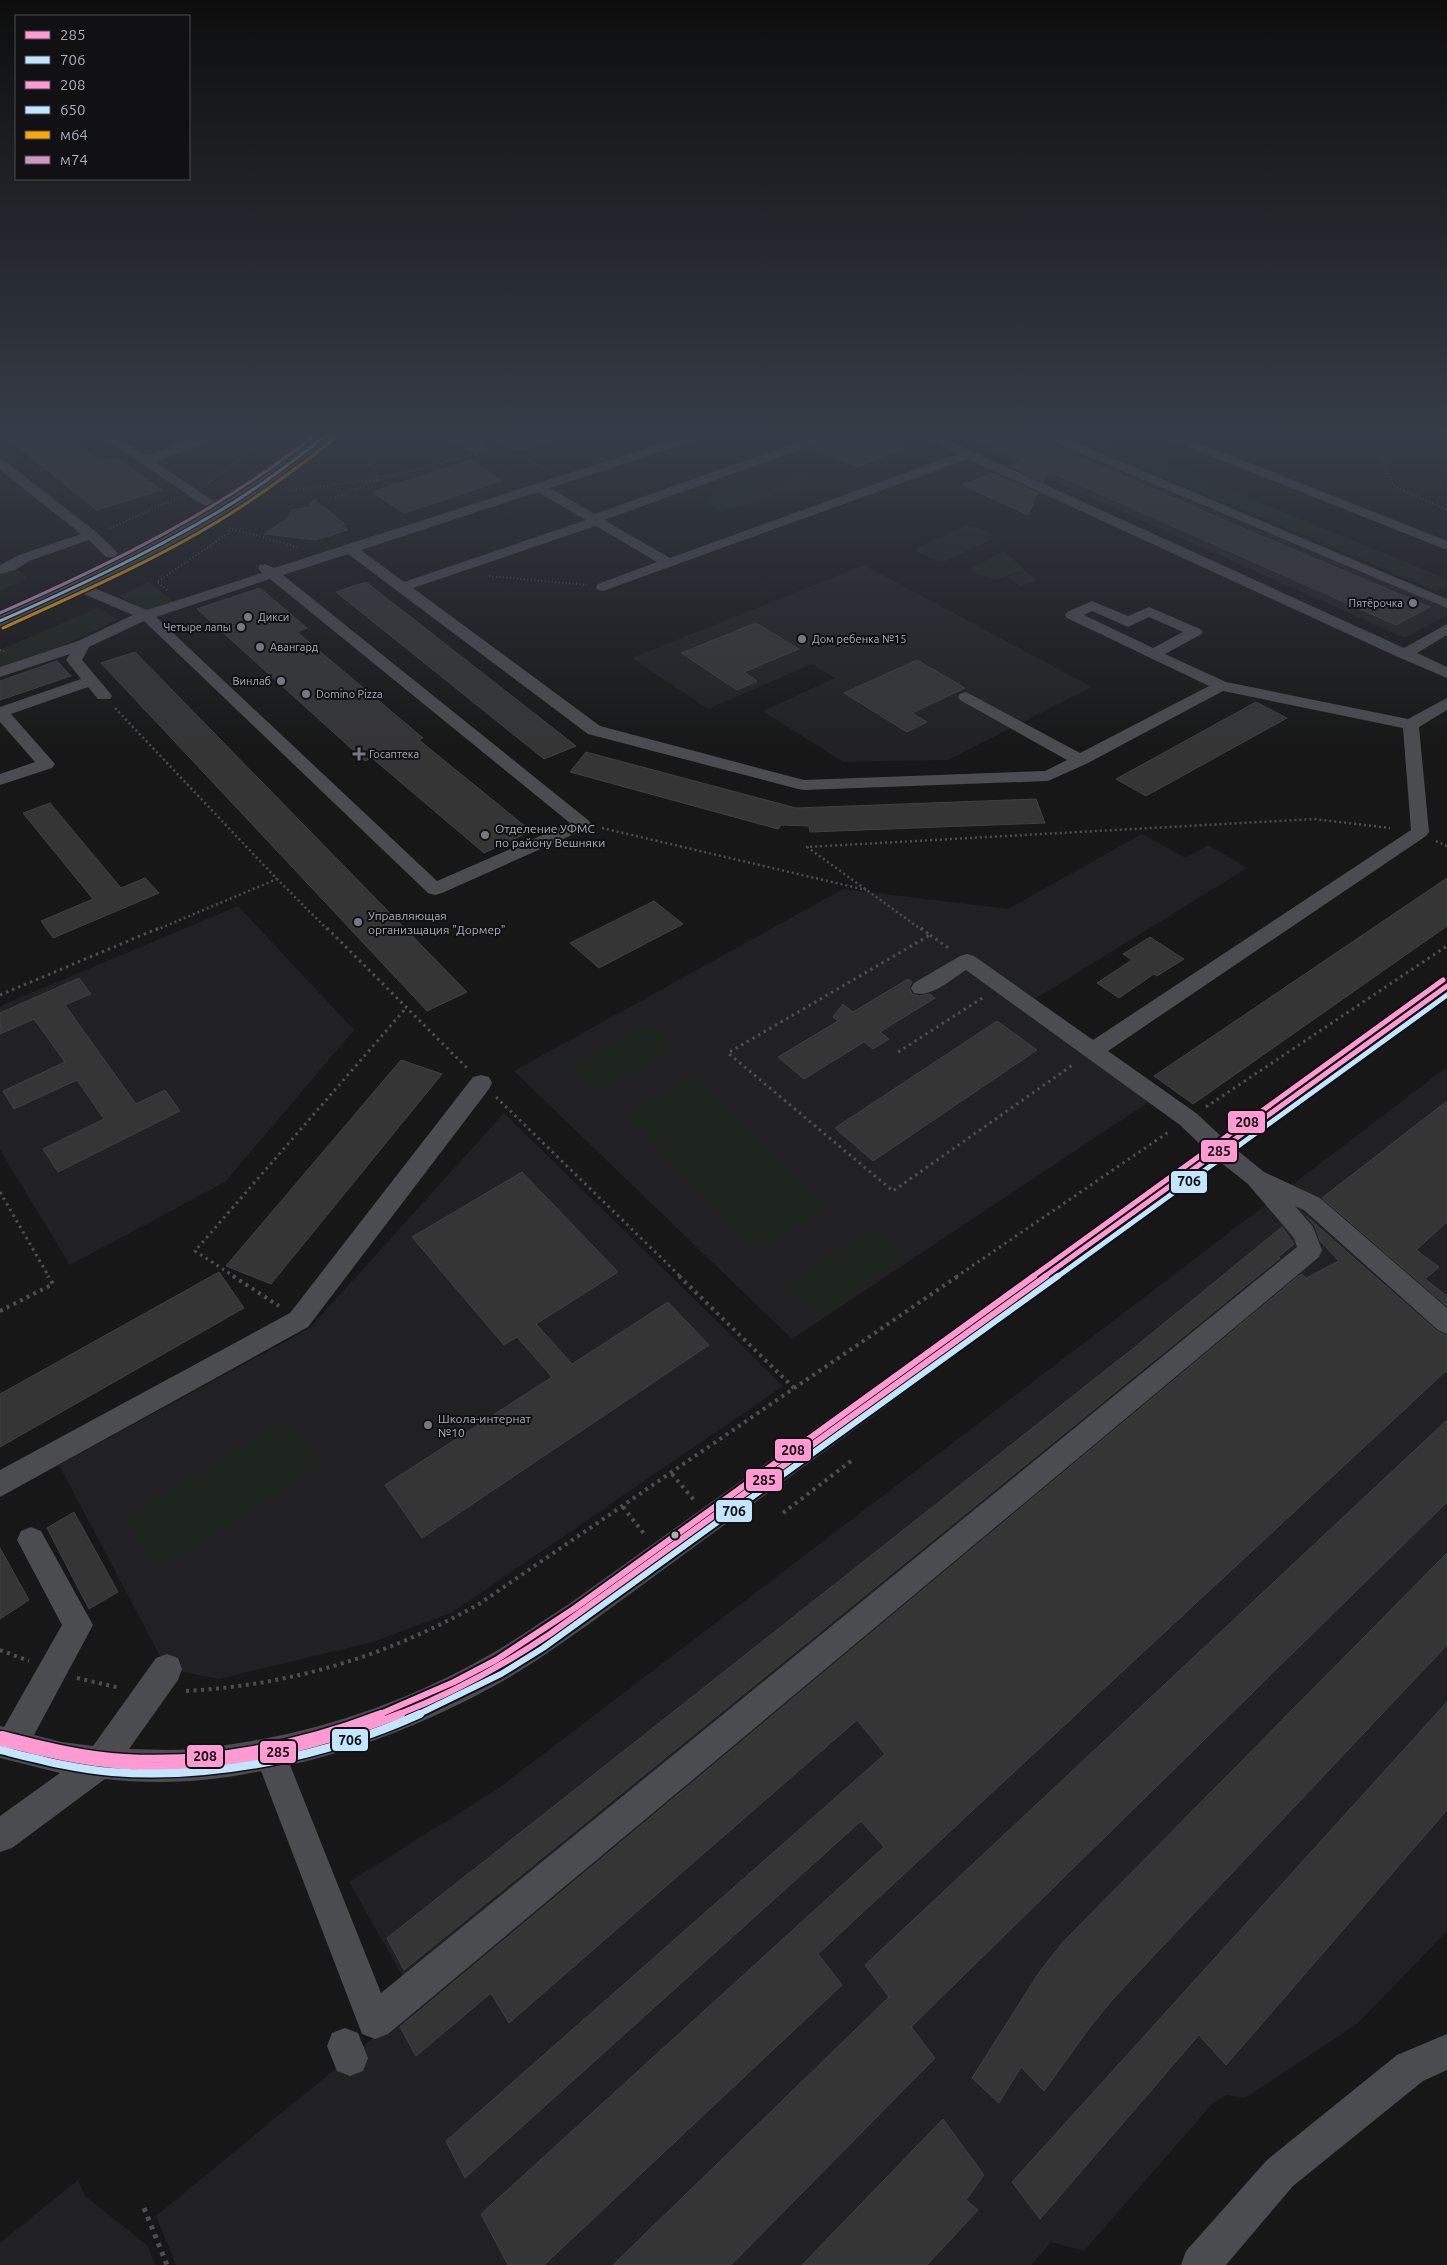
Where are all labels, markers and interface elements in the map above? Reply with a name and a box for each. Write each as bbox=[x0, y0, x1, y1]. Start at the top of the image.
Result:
legend bbox=[15, 15, 190, 180]
text: 285 bbox=[60, 26, 85, 43]
text: 706 bbox=[60, 51, 85, 68]
text: 208 bbox=[60, 76, 85, 93]
text: 650 bbox=[60, 101, 85, 118]
text: м64 bbox=[60, 126, 88, 143]
text: м74 bbox=[60, 151, 88, 168]
place label: Пятёрочка bbox=[1349, 597, 1403, 609]
marker: Пятёрочка bbox=[1407, 597, 1419, 609]
marker: Дикси bbox=[242, 611, 254, 623]
place label: Дикси bbox=[258, 611, 289, 623]
place label: Четыре лапы bbox=[163, 621, 231, 633]
marker: Четыре лапы bbox=[235, 621, 247, 633]
marker: Дом ребенка №15 bbox=[796, 633, 808, 645]
place label: Дом ребенка №15 bbox=[812, 633, 906, 645]
marker: Авангард bbox=[254, 641, 266, 653]
place label: Авангард bbox=[270, 641, 319, 653]
place label: Винлаб bbox=[233, 675, 271, 687]
marker: Винлаб bbox=[275, 675, 287, 687]
marker: Domino Pizza bbox=[300, 688, 312, 700]
place label: Domino Pizza bbox=[316, 688, 383, 700]
marker: Госаптека bbox=[353, 748, 365, 760]
place label: Госаптека bbox=[369, 748, 419, 760]
place label: Отделение УФМС по району Вешняки bbox=[495, 822, 605, 849]
marker: Отделение УФМС по району Вешняки bbox=[479, 829, 491, 841]
place label: Управляющая организщация "Дормер" bbox=[368, 909, 506, 936]
marker: Управляющая организщация "Дормер" bbox=[352, 916, 364, 928]
line badge: 208 bbox=[1227, 1110, 1266, 1134]
text: 208 bbox=[1235, 1114, 1259, 1130]
line badge: 285 bbox=[1200, 1139, 1238, 1163]
text: 285 bbox=[1207, 1143, 1231, 1159]
line badge: 706 bbox=[1170, 1170, 1208, 1194]
text: 706 bbox=[1177, 1173, 1201, 1189]
place label: Школа-интернат №10 bbox=[438, 1412, 532, 1439]
marker: Школа-интернат №10 bbox=[422, 1419, 434, 1431]
line badge: 208 bbox=[774, 1438, 812, 1462]
text: 208 bbox=[781, 1442, 805, 1458]
line badge: 285 bbox=[745, 1468, 783, 1492]
text: 285 bbox=[752, 1472, 776, 1488]
line badge: 706 bbox=[715, 1499, 753, 1523]
text: 706 bbox=[722, 1503, 746, 1519]
unlabelled marker bbox=[670, 1530, 680, 1540]
line badge: 706 bbox=[331, 1728, 369, 1752]
text: 706 bbox=[338, 1732, 362, 1748]
line badge: 285 bbox=[259, 1740, 297, 1764]
line badge: 208 bbox=[186, 1744, 224, 1768]
text: 285 bbox=[266, 1744, 290, 1760]
text: 208 bbox=[193, 1748, 217, 1764]

